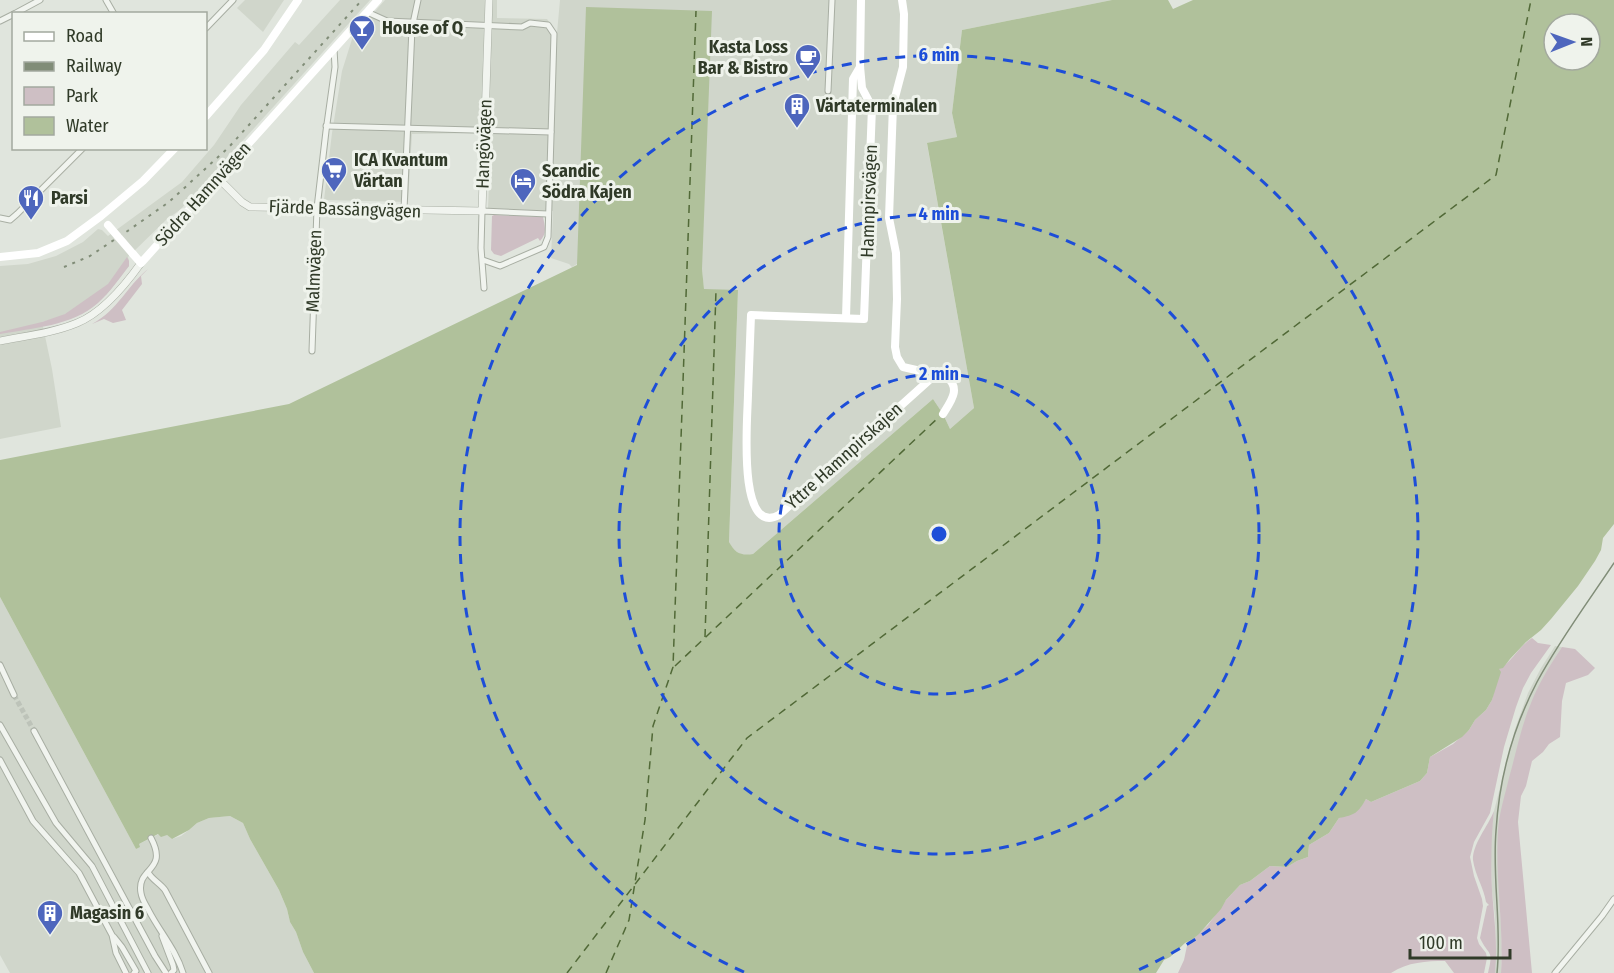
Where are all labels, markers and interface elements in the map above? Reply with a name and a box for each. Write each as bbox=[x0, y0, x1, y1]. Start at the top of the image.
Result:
legend bbox=[12, 12, 207, 150]
north arrow bbox=[1542, 12, 1602, 72]
bar icon: House of Q bbox=[347, 13, 377, 51]
place label: House of Q bbox=[382, 17, 464, 39]
text: Road bbox=[66, 25, 103, 47]
place label: Kasta Loss Bar & Bistro bbox=[698, 36, 788, 79]
text: N bbox=[1577, 37, 1596, 47]
cafe icon: Kasta Loss Bar & Bistro bbox=[793, 42, 823, 80]
text: 6 min bbox=[919, 44, 960, 66]
text: Railway bbox=[66, 55, 122, 77]
text: Park bbox=[66, 85, 99, 107]
building icon: Värtaterminalen bbox=[782, 91, 812, 129]
place label: Värtaterminalen bbox=[815, 95, 937, 117]
street label: Hangövägen bbox=[471, 99, 497, 189]
text: Water bbox=[66, 115, 109, 137]
street label: Södra Hamnvägen bbox=[150, 137, 256, 251]
street label: Hamnpirsvägen bbox=[856, 144, 882, 258]
place label: ICA Kvantum Värtan bbox=[353, 149, 448, 192]
supermarket icon: ICA Kvantum Värtan bbox=[319, 155, 349, 193]
place label: Scandic Södra Kajen bbox=[542, 160, 632, 203]
hotel icon: Scandic Södra Kajen bbox=[508, 166, 538, 204]
restaurant icon: Parsi bbox=[16, 183, 46, 221]
place label: Parsi bbox=[51, 187, 88, 209]
street label: Fjärde Bassängvägen bbox=[268, 195, 422, 223]
text: 4 min bbox=[919, 203, 959, 225]
street label: Malmvägen bbox=[302, 229, 326, 313]
text: 2 min bbox=[918, 363, 959, 385]
street label: Yttre Hamnpirskajen bbox=[781, 398, 907, 514]
centre of rings bbox=[929, 524, 949, 544]
building icon: Magasin 6 bbox=[35, 898, 65, 936]
place label: Magasin 6 bbox=[70, 902, 144, 924]
scale bar bbox=[1410, 922, 1510, 960]
text: 100 m bbox=[1419, 932, 1463, 954]

